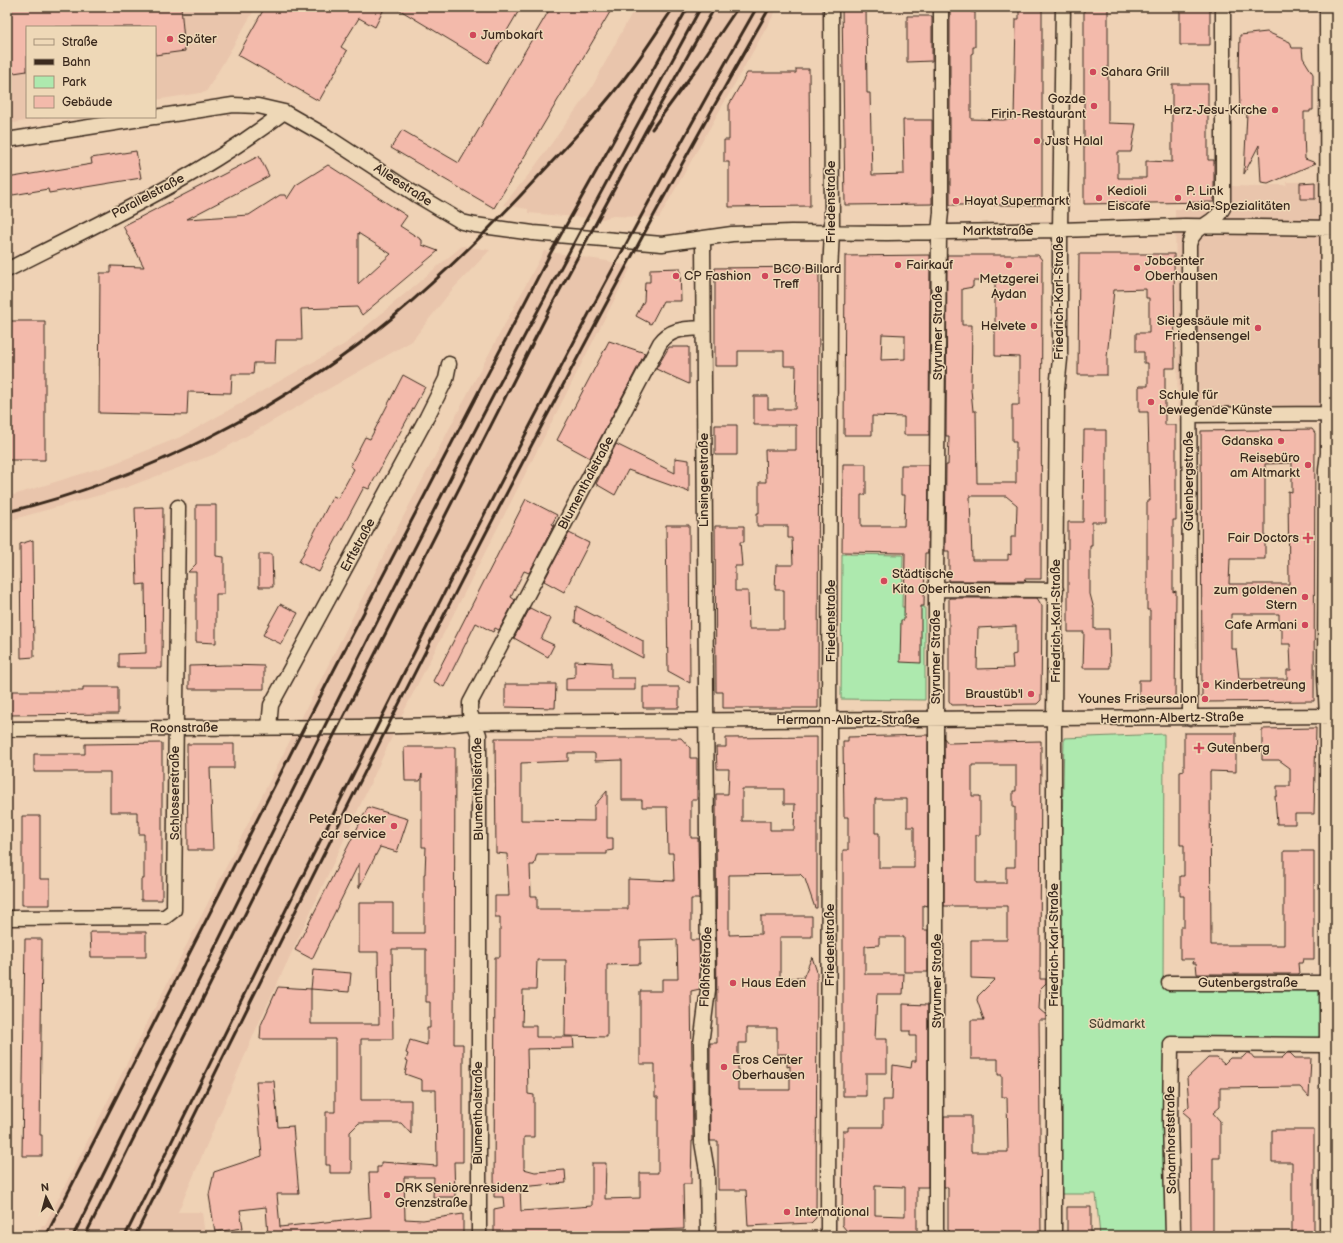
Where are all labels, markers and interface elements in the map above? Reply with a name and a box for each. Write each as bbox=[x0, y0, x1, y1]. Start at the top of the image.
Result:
legend bbox=[26, 26, 156, 118]
place label: Jumbokart bbox=[481, 27, 543, 43]
marker: Jumbokart bbox=[468, 30, 478, 40]
place label: Später bbox=[178, 31, 217, 47]
marker: Später bbox=[165, 34, 175, 44]
text: Straße bbox=[62, 35, 98, 50]
text: Bahn bbox=[62, 55, 91, 70]
place label: Sahara Grill bbox=[1101, 64, 1169, 80]
marker: Sahara Grill bbox=[1088, 67, 1098, 77]
text: Park bbox=[62, 75, 86, 90]
place label: Gozde Firin-Restaurant bbox=[991, 91, 1086, 122]
text: Gebäude bbox=[62, 95, 112, 110]
marker: Gozde Firin-Restaurant bbox=[1089, 101, 1099, 111]
place label: Herz-Jesu-Kirche bbox=[1164, 102, 1267, 118]
marker: Herz-Jesu-Kirche bbox=[1270, 105, 1280, 115]
place label: Just Halal bbox=[1045, 133, 1103, 149]
marker: Just Halal bbox=[1032, 136, 1042, 146]
street label: Alleestraße bbox=[371, 160, 435, 210]
street label: Friedenstraße bbox=[823, 160, 839, 243]
street label: Parallelstraße bbox=[109, 170, 187, 222]
place label: Kedioli Eiscafe bbox=[1107, 183, 1151, 214]
place label: P. Link Asia-Spezialitäten bbox=[1186, 183, 1290, 214]
place label: Hayat Supermarkt bbox=[964, 193, 1070, 209]
marker: Kedioli Eiscafe bbox=[1094, 193, 1104, 203]
marker: P. Link Asia-Spezialitäten bbox=[1173, 193, 1183, 203]
marker: Hayat Supermarkt bbox=[951, 196, 961, 206]
street label: Marktstraße bbox=[962, 223, 1034, 239]
street label: Friedrich-Karl-Straße bbox=[1051, 236, 1067, 360]
place label: Jobcenter Oberhausen bbox=[1145, 253, 1218, 284]
place label: Fairkauf bbox=[906, 257, 953, 273]
marker: Fairkauf bbox=[893, 260, 903, 270]
marker: Metzgerei Aydan bbox=[1004, 260, 1014, 270]
place label: BCO Billard Treff bbox=[773, 261, 841, 292]
marker: Jobcenter Oberhausen bbox=[1132, 263, 1142, 273]
place label: CP Fashion bbox=[684, 268, 751, 284]
marker: CP Fashion bbox=[671, 271, 681, 281]
marker: BCO Billard Treff bbox=[760, 271, 770, 281]
place label: Metzgerei Aydan bbox=[979, 271, 1039, 302]
street label: Styrumer Straße bbox=[930, 285, 946, 380]
place label: Siegessäule mit Friedensengel bbox=[1157, 313, 1250, 344]
place label: Helvete bbox=[981, 318, 1026, 334]
marker: Helvete bbox=[1029, 321, 1039, 331]
marker: Siegessäule mit Friedensengel bbox=[1253, 323, 1263, 333]
place label: Schule für bewegende Künste bbox=[1159, 387, 1272, 418]
marker: Schule für bewegende Künste bbox=[1146, 397, 1156, 407]
street label: Gutenbergstraße bbox=[1181, 431, 1197, 531]
street label: Blumenthalstraße bbox=[555, 433, 617, 532]
street label: Linsingenstraße bbox=[696, 433, 712, 527]
place label: Gdanska bbox=[1221, 433, 1273, 449]
marker: Gdanska bbox=[1276, 436, 1286, 446]
place label: Reisebüro am Altmarkt bbox=[1230, 450, 1300, 481]
marker: Reisebüro am Altmarkt bbox=[1303, 460, 1313, 470]
street label: Erftstraße bbox=[337, 515, 379, 575]
place label: Fair Doctors bbox=[1227, 530, 1300, 546]
marker: Fair Doctors bbox=[1302, 532, 1314, 544]
street label: Friedrich-Karl-Straße bbox=[1048, 559, 1064, 683]
place label: Städtische Kita Oberhausen bbox=[892, 566, 991, 597]
marker: Städtische Kita Oberhausen bbox=[879, 576, 889, 586]
street label: Friedenstraße bbox=[823, 579, 839, 662]
place label: zum goldenen Stern bbox=[1214, 582, 1297, 613]
marker: zum goldenen Stern bbox=[1300, 592, 1310, 602]
street label: Styrumer Straße bbox=[928, 609, 944, 704]
place label: Cafe Armani bbox=[1225, 617, 1297, 633]
marker: Cafe Armani bbox=[1300, 620, 1310, 630]
place label: Kinderbetreung bbox=[1214, 677, 1306, 693]
marker: Kinderbetreung bbox=[1201, 680, 1211, 690]
place label: Braustüb'l bbox=[965, 686, 1023, 702]
marker: Braustüb'l bbox=[1026, 689, 1036, 699]
place label: Younes Friseursalon bbox=[1077, 691, 1197, 707]
marker: Younes Friseursalon bbox=[1200, 694, 1210, 704]
street label: Hermann-Albertz-Straße bbox=[1100, 709, 1244, 727]
street label: Hermann-Albertz-Straße bbox=[776, 712, 920, 728]
street label: Roonstraße bbox=[150, 719, 219, 737]
street label: Blumenthalstraße bbox=[469, 737, 487, 841]
place label: Gutenberg bbox=[1207, 740, 1270, 756]
marker: Gutenberg bbox=[1194, 743, 1204, 753]
street label: Schlosserstraße bbox=[167, 745, 183, 840]
place label: Peter Decker car service bbox=[309, 811, 386, 842]
marker: Peter Decker car service bbox=[389, 821, 399, 831]
street label: Friedrich-Karl-Straße bbox=[1046, 883, 1062, 1007]
street label: Friedenstraße bbox=[822, 903, 838, 986]
street label: Flaßhofstraße bbox=[697, 926, 715, 1008]
street label: Styrumer Straße bbox=[929, 933, 945, 1028]
place label: Haus Eden bbox=[741, 975, 806, 991]
street label: Gutenbergstraße bbox=[1198, 975, 1298, 991]
marker: Haus Eden bbox=[728, 978, 738, 988]
park label: Südmarkt bbox=[1089, 1016, 1145, 1032]
place label: Eros Center Oberhausen bbox=[732, 1052, 805, 1083]
street label: Blumenthalstraße bbox=[470, 1061, 486, 1165]
marker: Eros Center Oberhausen bbox=[719, 1062, 729, 1072]
street label: Scharnhorststraße bbox=[1162, 1086, 1180, 1194]
north arrow bbox=[26, 1177, 66, 1217]
place label: DRK Seniorenresidenz Grenzstraße bbox=[395, 1180, 529, 1211]
text: N bbox=[40, 1181, 50, 1194]
marker: DRK Seniorenresidenz Grenzstraße bbox=[382, 1190, 392, 1200]
place label: International bbox=[795, 1204, 869, 1220]
marker: International bbox=[782, 1207, 792, 1217]

